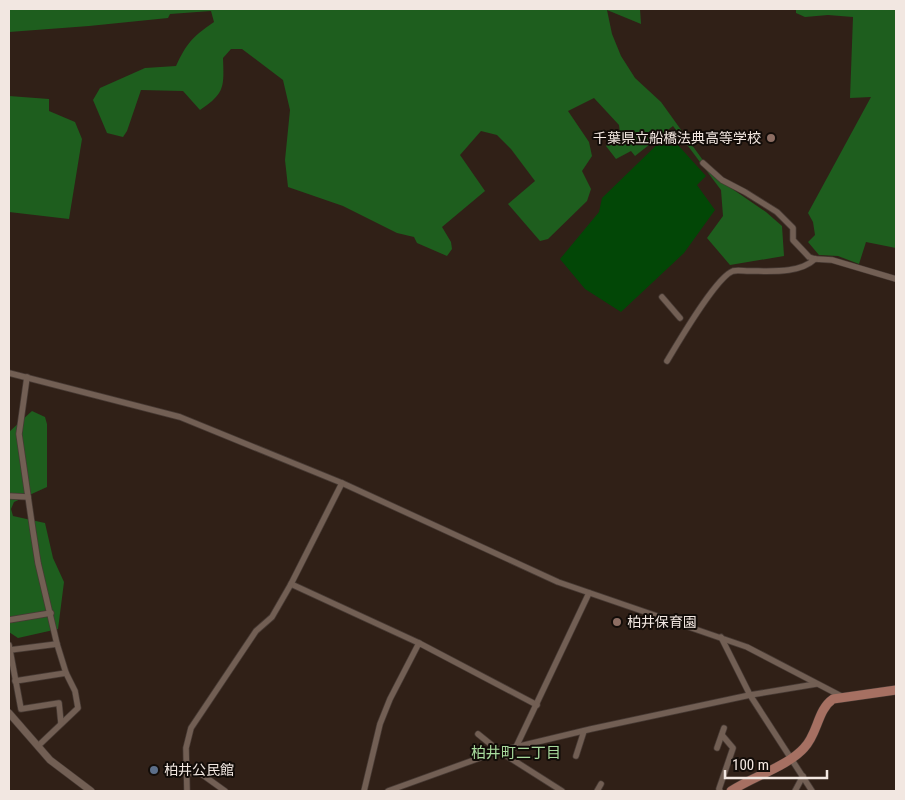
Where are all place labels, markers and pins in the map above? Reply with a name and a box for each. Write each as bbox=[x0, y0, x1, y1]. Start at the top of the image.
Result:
place label: 千葉県立船橋法典高等学校 bbox=[593, 130, 761, 146]
marker: 千葉県立船橋法典高等学校 bbox=[765, 132, 777, 144]
place label: 柏井保育園 bbox=[627, 614, 697, 630]
marker: 柏井保育園 bbox=[611, 616, 623, 628]
place label: 柏井公民館 bbox=[164, 762, 234, 778]
marker: 柏井公民館 bbox=[148, 764, 160, 776]

